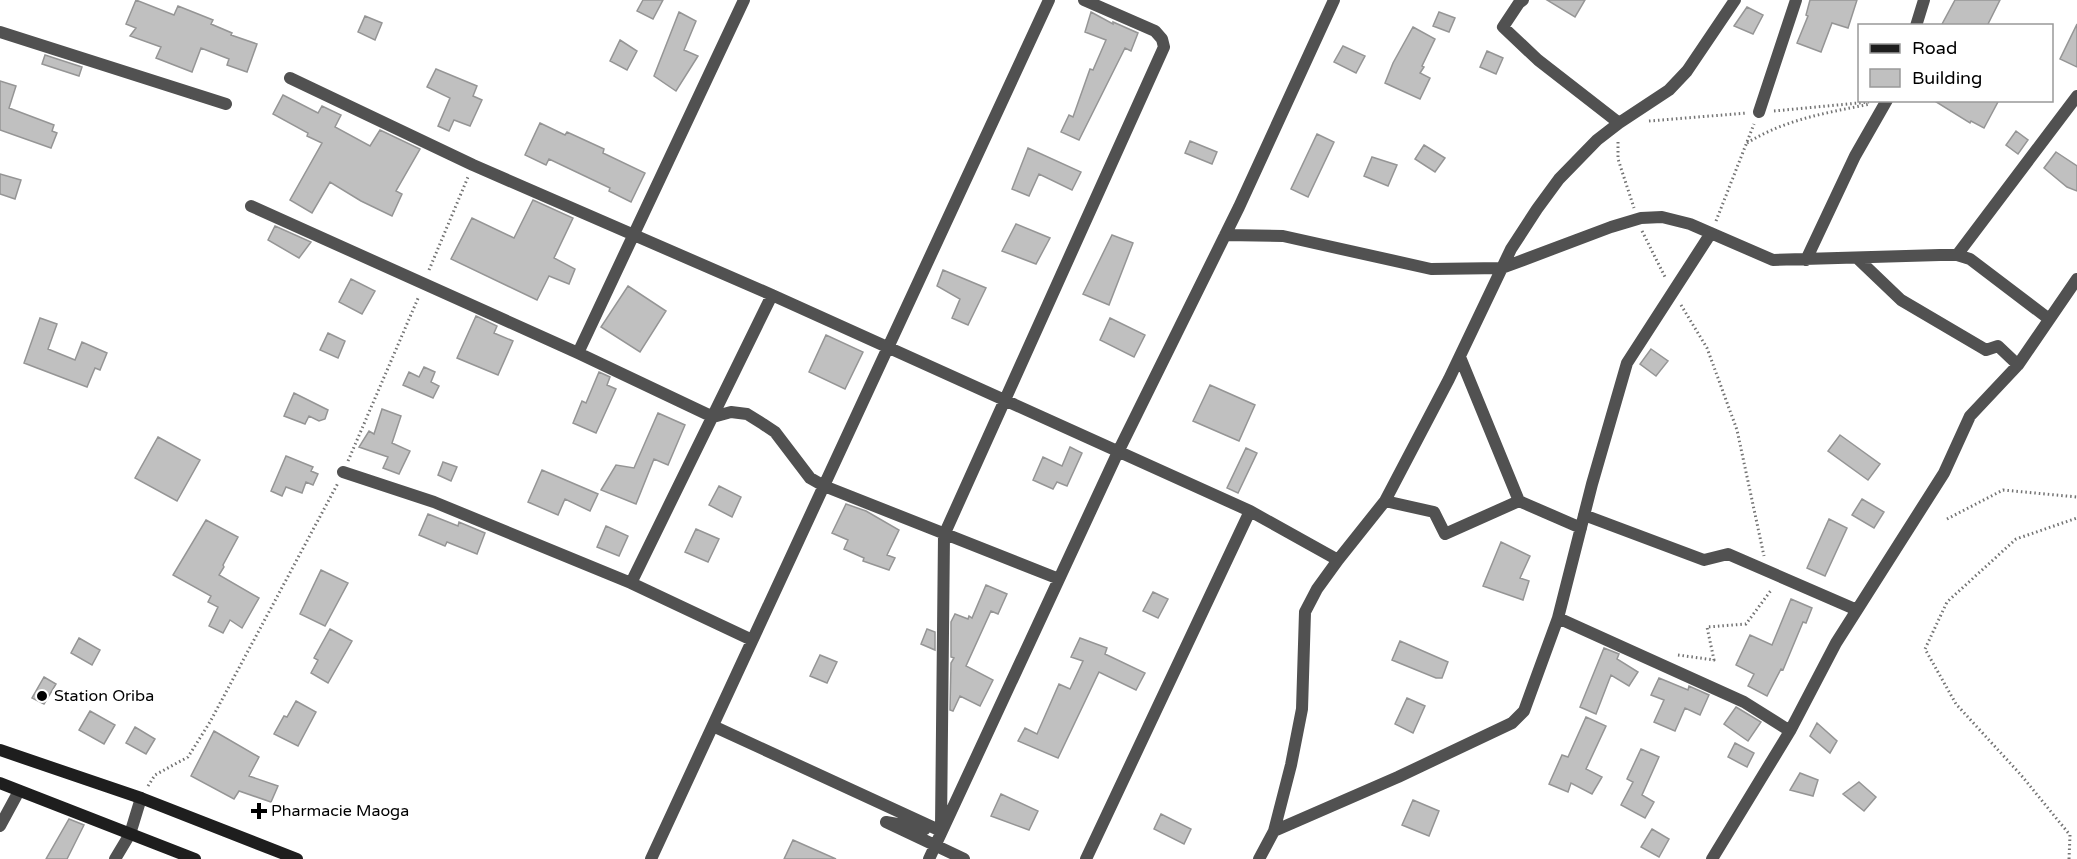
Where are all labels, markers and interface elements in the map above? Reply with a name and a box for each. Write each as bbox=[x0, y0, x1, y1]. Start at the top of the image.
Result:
legend bbox=[1858, 24, 2053, 102]
text: Road bbox=[1912, 37, 1957, 59]
text: Building bbox=[1912, 67, 1982, 89]
place label: Station Oriba bbox=[54, 686, 154, 706]
marker: Station Oriba bbox=[35, 689, 49, 703]
place label: Pharmacie Maoga bbox=[271, 801, 409, 821]
marker: Pharmacie Maoga bbox=[252, 804, 266, 818]

